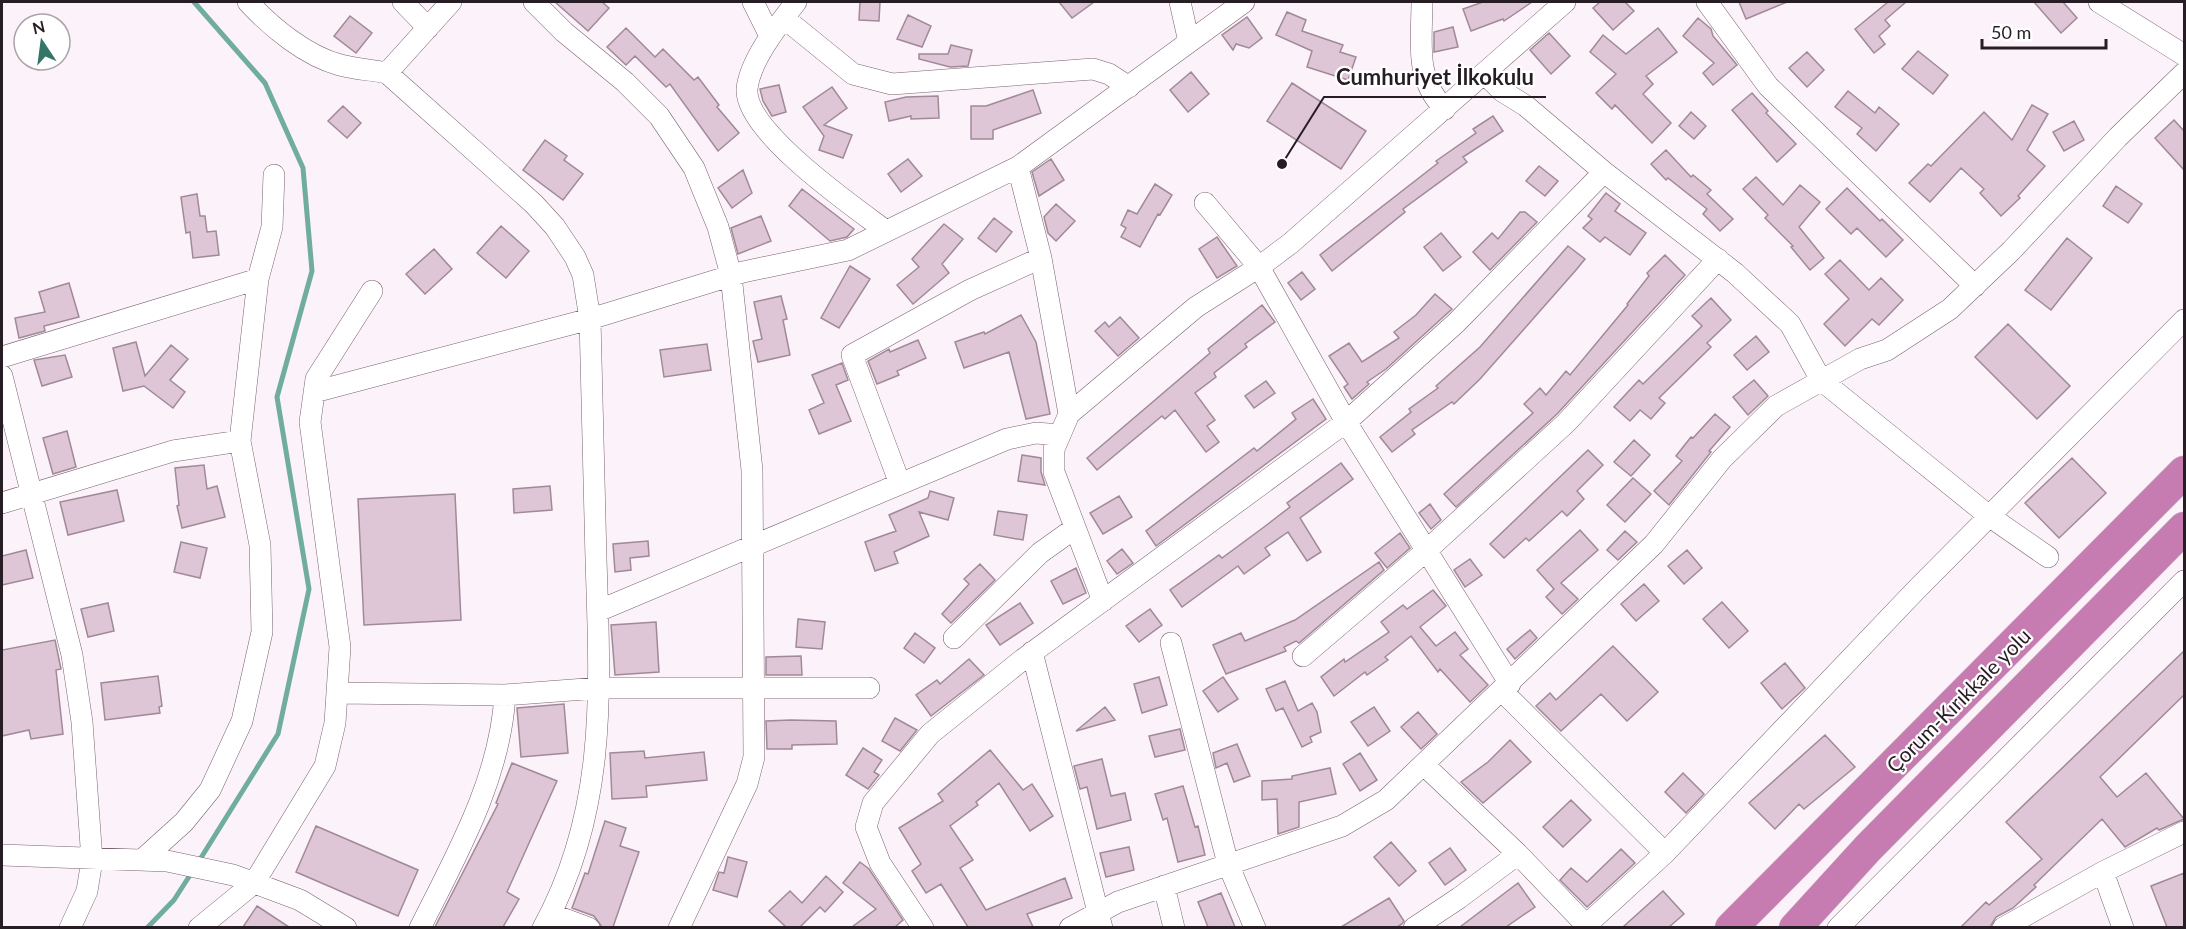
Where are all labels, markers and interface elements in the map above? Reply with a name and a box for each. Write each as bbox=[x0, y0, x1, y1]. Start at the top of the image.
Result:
north arrow bbox=[12, 12, 72, 72]
scale bar bbox=[1982, 12, 2106, 50]
text: N bbox=[30, 16, 47, 38]
text: 50 m bbox=[1991, 21, 2031, 43]
callout: Cumhuriyet İlkokulu bbox=[1324, 57, 1546, 97]
text: Cumhuriyet İlkokulu bbox=[1336, 63, 1534, 90]
street label: Çorum-Kırıkkale yolu bbox=[1881, 623, 2035, 777]

